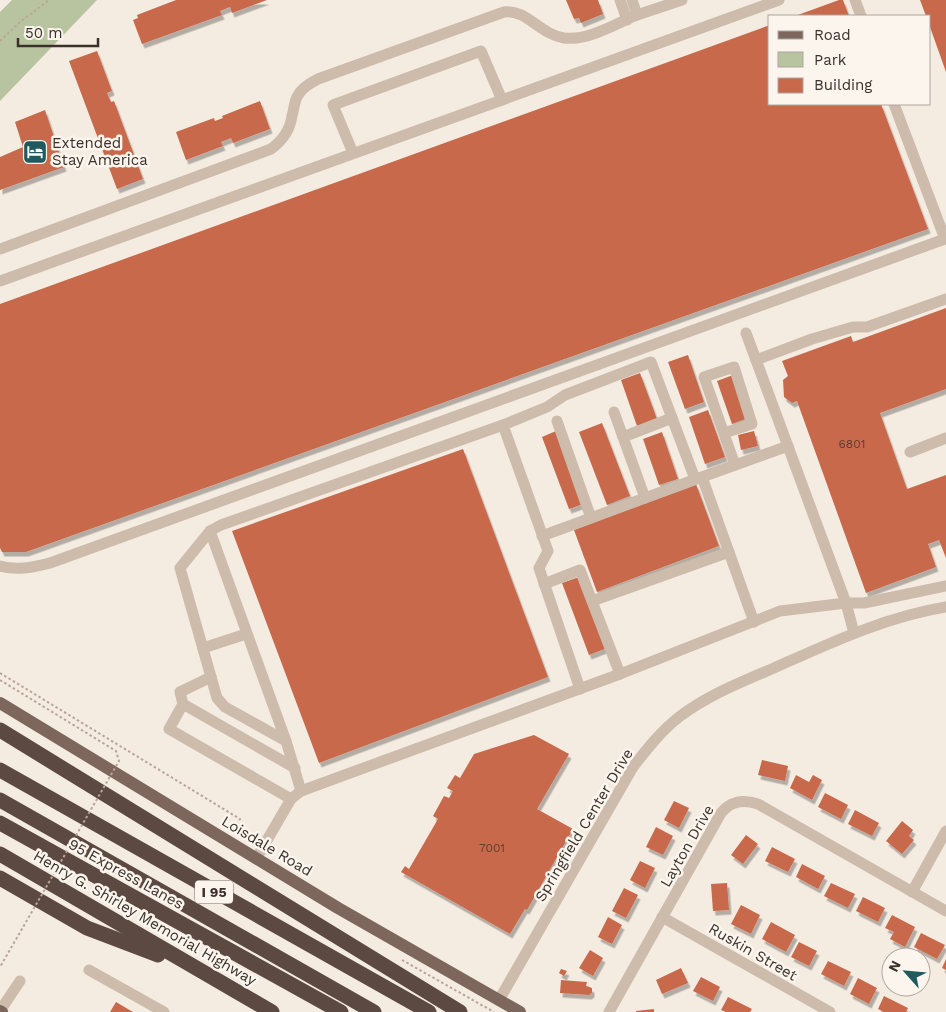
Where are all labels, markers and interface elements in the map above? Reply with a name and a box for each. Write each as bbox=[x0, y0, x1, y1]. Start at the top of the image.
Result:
scale bar bbox=[18, 15, 98, 47]
legend bbox=[768, 15, 931, 105]
text: 50 m bbox=[25, 24, 62, 42]
text: Road bbox=[814, 26, 851, 44]
text: Park bbox=[814, 51, 847, 69]
text: Building bbox=[814, 76, 872, 94]
place label: Extended Stay America bbox=[52, 134, 148, 169]
hotel icon: Extended Stay America bbox=[22, 139, 48, 165]
house number: 6801 bbox=[839, 437, 865, 451]
street label: Springfield Center Drive bbox=[531, 745, 637, 905]
street label: Layton Drive bbox=[656, 802, 718, 890]
street label: Loisdale Road bbox=[218, 812, 316, 880]
street label: 95 Express Lanes bbox=[65, 835, 187, 913]
house number: 7001 bbox=[479, 841, 505, 855]
street label: Henry G. Shirley Memorial Highway bbox=[30, 847, 260, 990]
road number: I 95 bbox=[195, 880, 233, 904]
street label: Ruskin Street bbox=[706, 919, 801, 985]
north arrow bbox=[881, 947, 931, 997]
text: N bbox=[885, 958, 904, 974]

